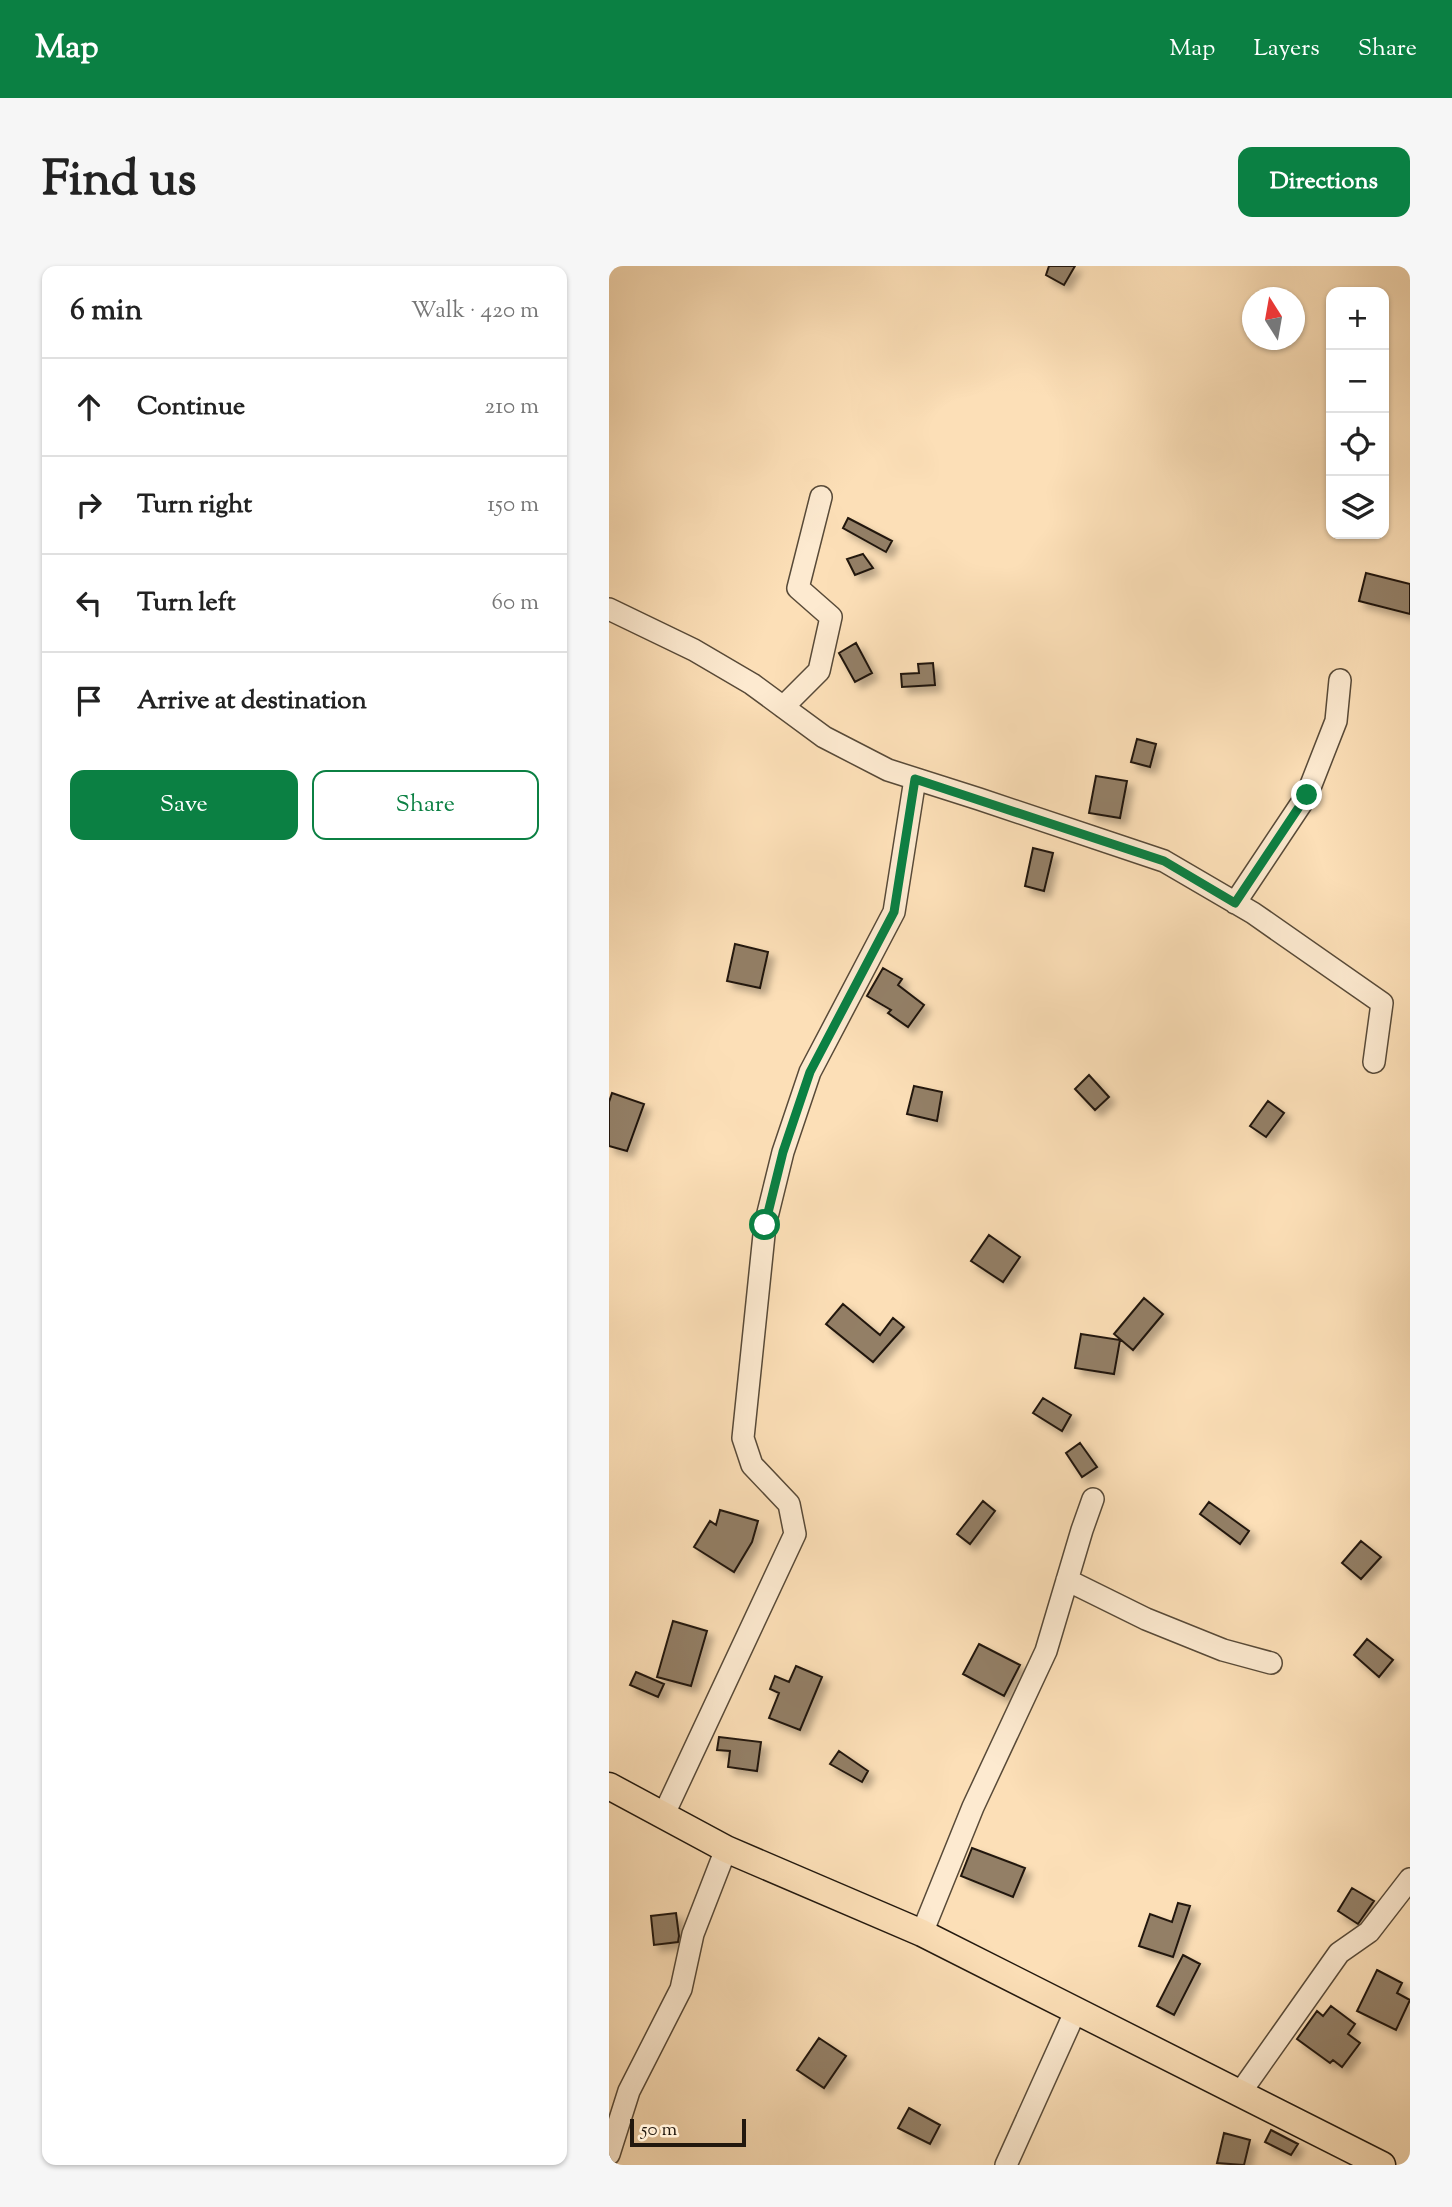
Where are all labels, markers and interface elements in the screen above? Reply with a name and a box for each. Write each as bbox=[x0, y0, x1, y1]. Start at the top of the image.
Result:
text: Map bbox=[35, 25, 99, 73]
text: Map bbox=[1169, 32, 1215, 66]
text: Layers bbox=[1253, 32, 1320, 66]
text: Share bbox=[1358, 32, 1417, 66]
text: Find us bbox=[42, 147, 196, 217]
button: Directions bbox=[1238, 147, 1410, 217]
north arrow bbox=[1242, 287, 1305, 350]
map controls bbox=[1326, 287, 1389, 539]
button: + bbox=[1326, 287, 1389, 350]
text: 6 min bbox=[70, 290, 142, 333]
text: Walk · 420 m bbox=[411, 295, 539, 328]
button: − bbox=[1326, 350, 1389, 413]
icon: ahead bbox=[70, 388, 108, 426]
text: Continue bbox=[137, 389, 245, 426]
text: 210 m bbox=[485, 391, 539, 424]
button: locate bbox=[1326, 413, 1389, 476]
button: layers bbox=[1326, 476, 1389, 539]
icon: right bbox=[70, 486, 108, 524]
text: Turn right bbox=[137, 487, 252, 524]
text: 150 m bbox=[487, 489, 539, 522]
icon: left bbox=[70, 584, 108, 622]
text: Turn left bbox=[137, 585, 236, 622]
text: 60 m bbox=[491, 587, 539, 620]
icon: arrive bbox=[70, 682, 108, 720]
text: Arrive at destination bbox=[137, 683, 367, 720]
button: Save bbox=[70, 770, 298, 840]
button: Share bbox=[312, 770, 539, 840]
route end bbox=[1291, 779, 1322, 810]
route start bbox=[749, 1209, 780, 1240]
scale bar bbox=[630, 2116, 745, 2148]
text: 50 m bbox=[641, 2117, 677, 2144]

